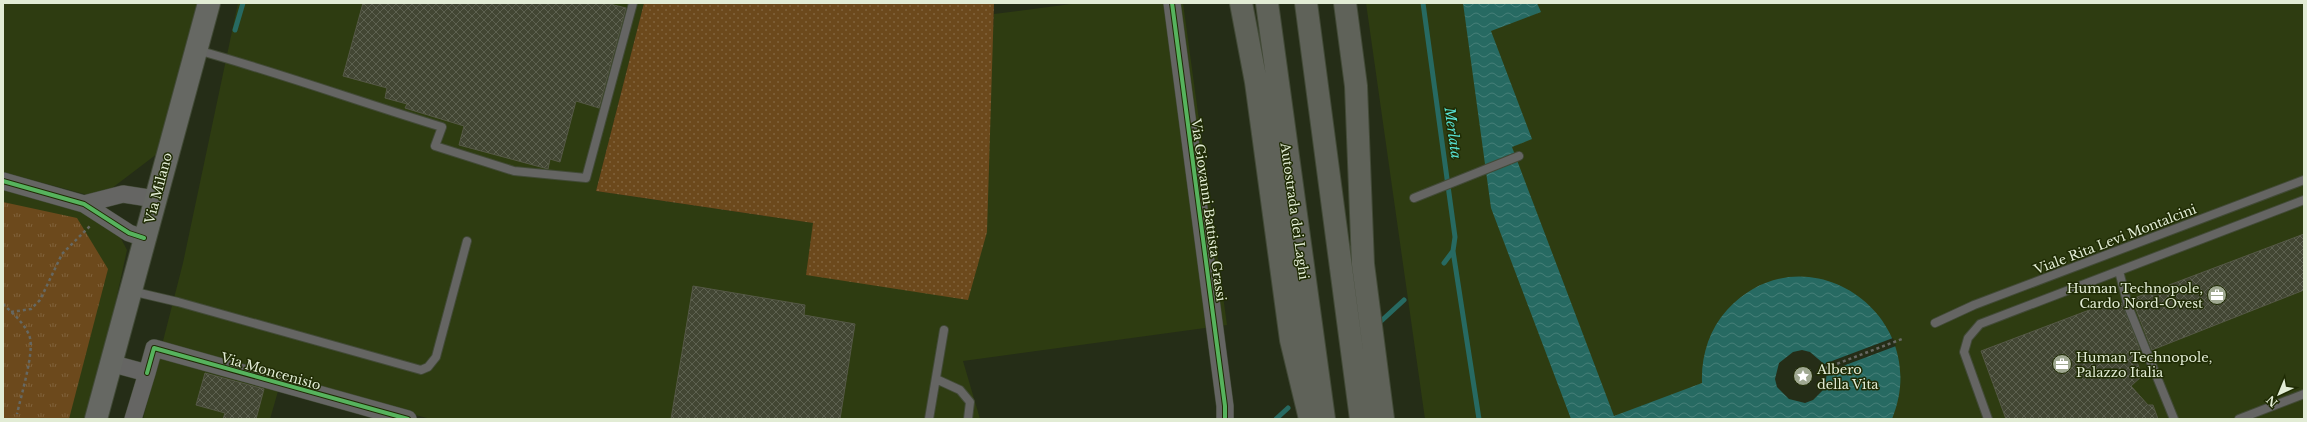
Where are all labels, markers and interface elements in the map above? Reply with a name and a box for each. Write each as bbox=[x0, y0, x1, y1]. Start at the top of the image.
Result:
water label: Merlata bbox=[1440, 105, 1466, 160]
street label: Via Giovanni Battista Grassi bbox=[1187, 117, 1230, 303]
street label: Autostrada dei Laghi bbox=[1276, 141, 1313, 281]
street label: Via Milano bbox=[141, 151, 176, 226]
street label: Viale Rita Levi Montalcini bbox=[2031, 200, 2199, 279]
place label: Human Technopole, Cardo Nord-Ovest bbox=[2067, 280, 2203, 312]
office icon: Human Technopole, Cardo Nord-Ovest bbox=[2206, 284, 2228, 306]
street label: Via Moncenisio bbox=[218, 349, 323, 394]
place label: Human Technopole, Palazzo Italia bbox=[2076, 349, 2212, 381]
office icon: Human Technopole, Palazzo Italia bbox=[2051, 353, 2073, 375]
place label: Albero della Vita bbox=[1816, 361, 1879, 393]
place icon: Albero della Vita bbox=[1792, 365, 1814, 387]
north arrow bbox=[2259, 374, 2299, 414]
text: N bbox=[2263, 392, 2281, 410]

